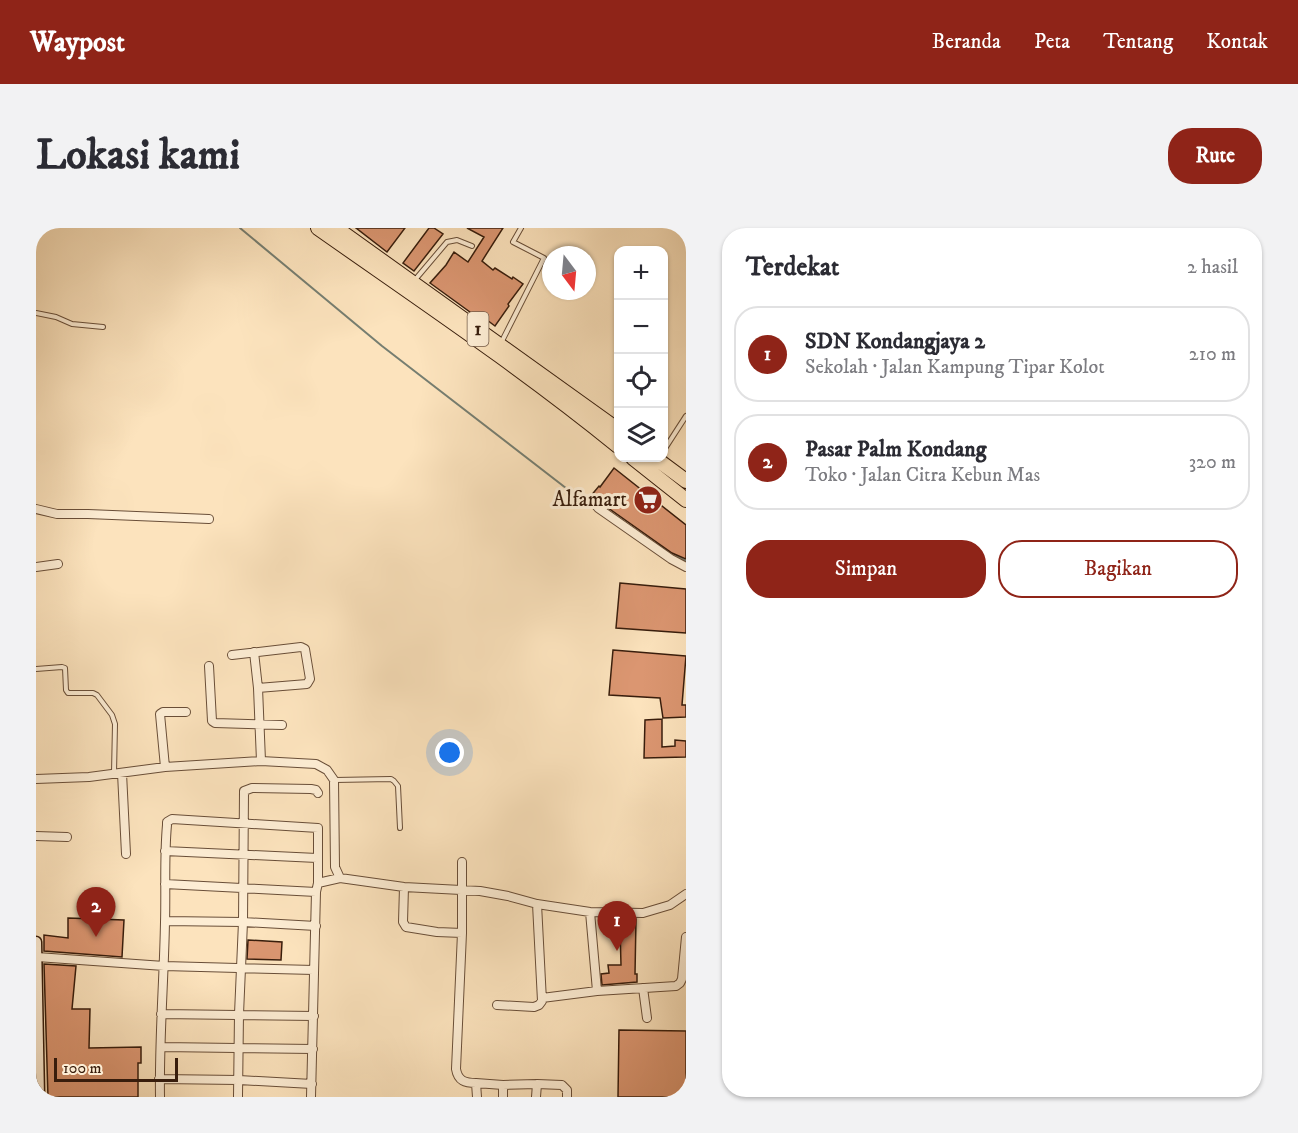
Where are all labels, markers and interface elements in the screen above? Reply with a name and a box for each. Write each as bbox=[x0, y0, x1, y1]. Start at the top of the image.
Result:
text: Waypost bbox=[30, 25, 125, 60]
text: Beranda bbox=[932, 29, 1001, 55]
text: Peta bbox=[1034, 29, 1070, 55]
text: Tentang bbox=[1103, 29, 1173, 55]
text: Kontak bbox=[1206, 29, 1268, 55]
button: Rute bbox=[1168, 128, 1262, 184]
text: Lokasi kami bbox=[36, 130, 240, 182]
north arrow bbox=[542, 246, 596, 300]
map controls bbox=[614, 246, 668, 462]
button: + bbox=[614, 246, 668, 300]
text: Terdekat bbox=[746, 251, 839, 284]
text: 2 hasil bbox=[1187, 255, 1238, 280]
button: − bbox=[614, 300, 668, 354]
road number: 1 bbox=[468, 312, 488, 346]
text: SDN Kondangjaya 2 bbox=[805, 328, 985, 355]
text: 1 bbox=[764, 342, 771, 367]
text: 210 m bbox=[1189, 342, 1236, 367]
button: locate bbox=[614, 354, 668, 408]
text: Sekolah · Jalan Kampung Tipar Kolot bbox=[805, 355, 1105, 380]
button: layers bbox=[614, 408, 668, 462]
text: Pasar Palm Kondang bbox=[805, 436, 987, 463]
text: 2 bbox=[763, 450, 772, 475]
text: 320 m bbox=[1189, 450, 1236, 475]
text: Toko · Jalan Citra Kebun Mas bbox=[805, 463, 1040, 488]
supermarket icon: Alfamart bbox=[632, 484, 664, 516]
place label: Alfamart bbox=[552, 487, 627, 513]
button: Simpan bbox=[746, 540, 986, 598]
button: Bagikan bbox=[998, 540, 1238, 598]
your location bbox=[435, 738, 464, 767]
pin: 2 bbox=[76, 888, 116, 937]
pin: 1 bbox=[598, 902, 636, 951]
scale bar bbox=[54, 1055, 178, 1082]
text: 100 m bbox=[63, 1058, 102, 1078]

